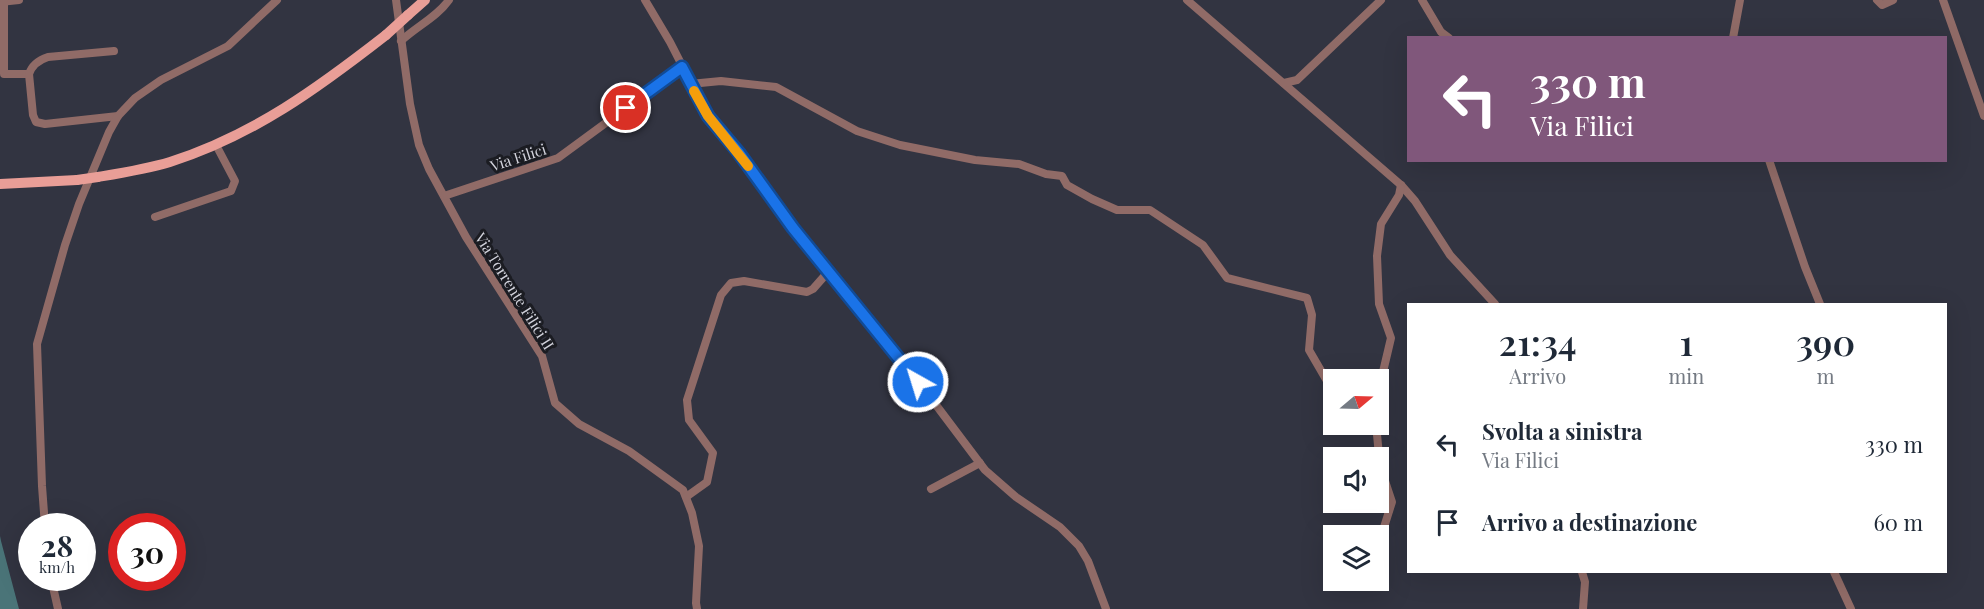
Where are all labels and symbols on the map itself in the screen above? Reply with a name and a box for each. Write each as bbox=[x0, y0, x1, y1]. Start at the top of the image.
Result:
pin bbox=[600, 82, 651, 133]
street label: Via Filici bbox=[486, 138, 549, 176]
street label: Via Torrente Filici II bbox=[470, 228, 559, 353]
position arrow bbox=[886, 350, 950, 414]
north arrow bbox=[1323, 369, 1389, 435]
speed limit sign: 30 bbox=[108, 513, 186, 591]

